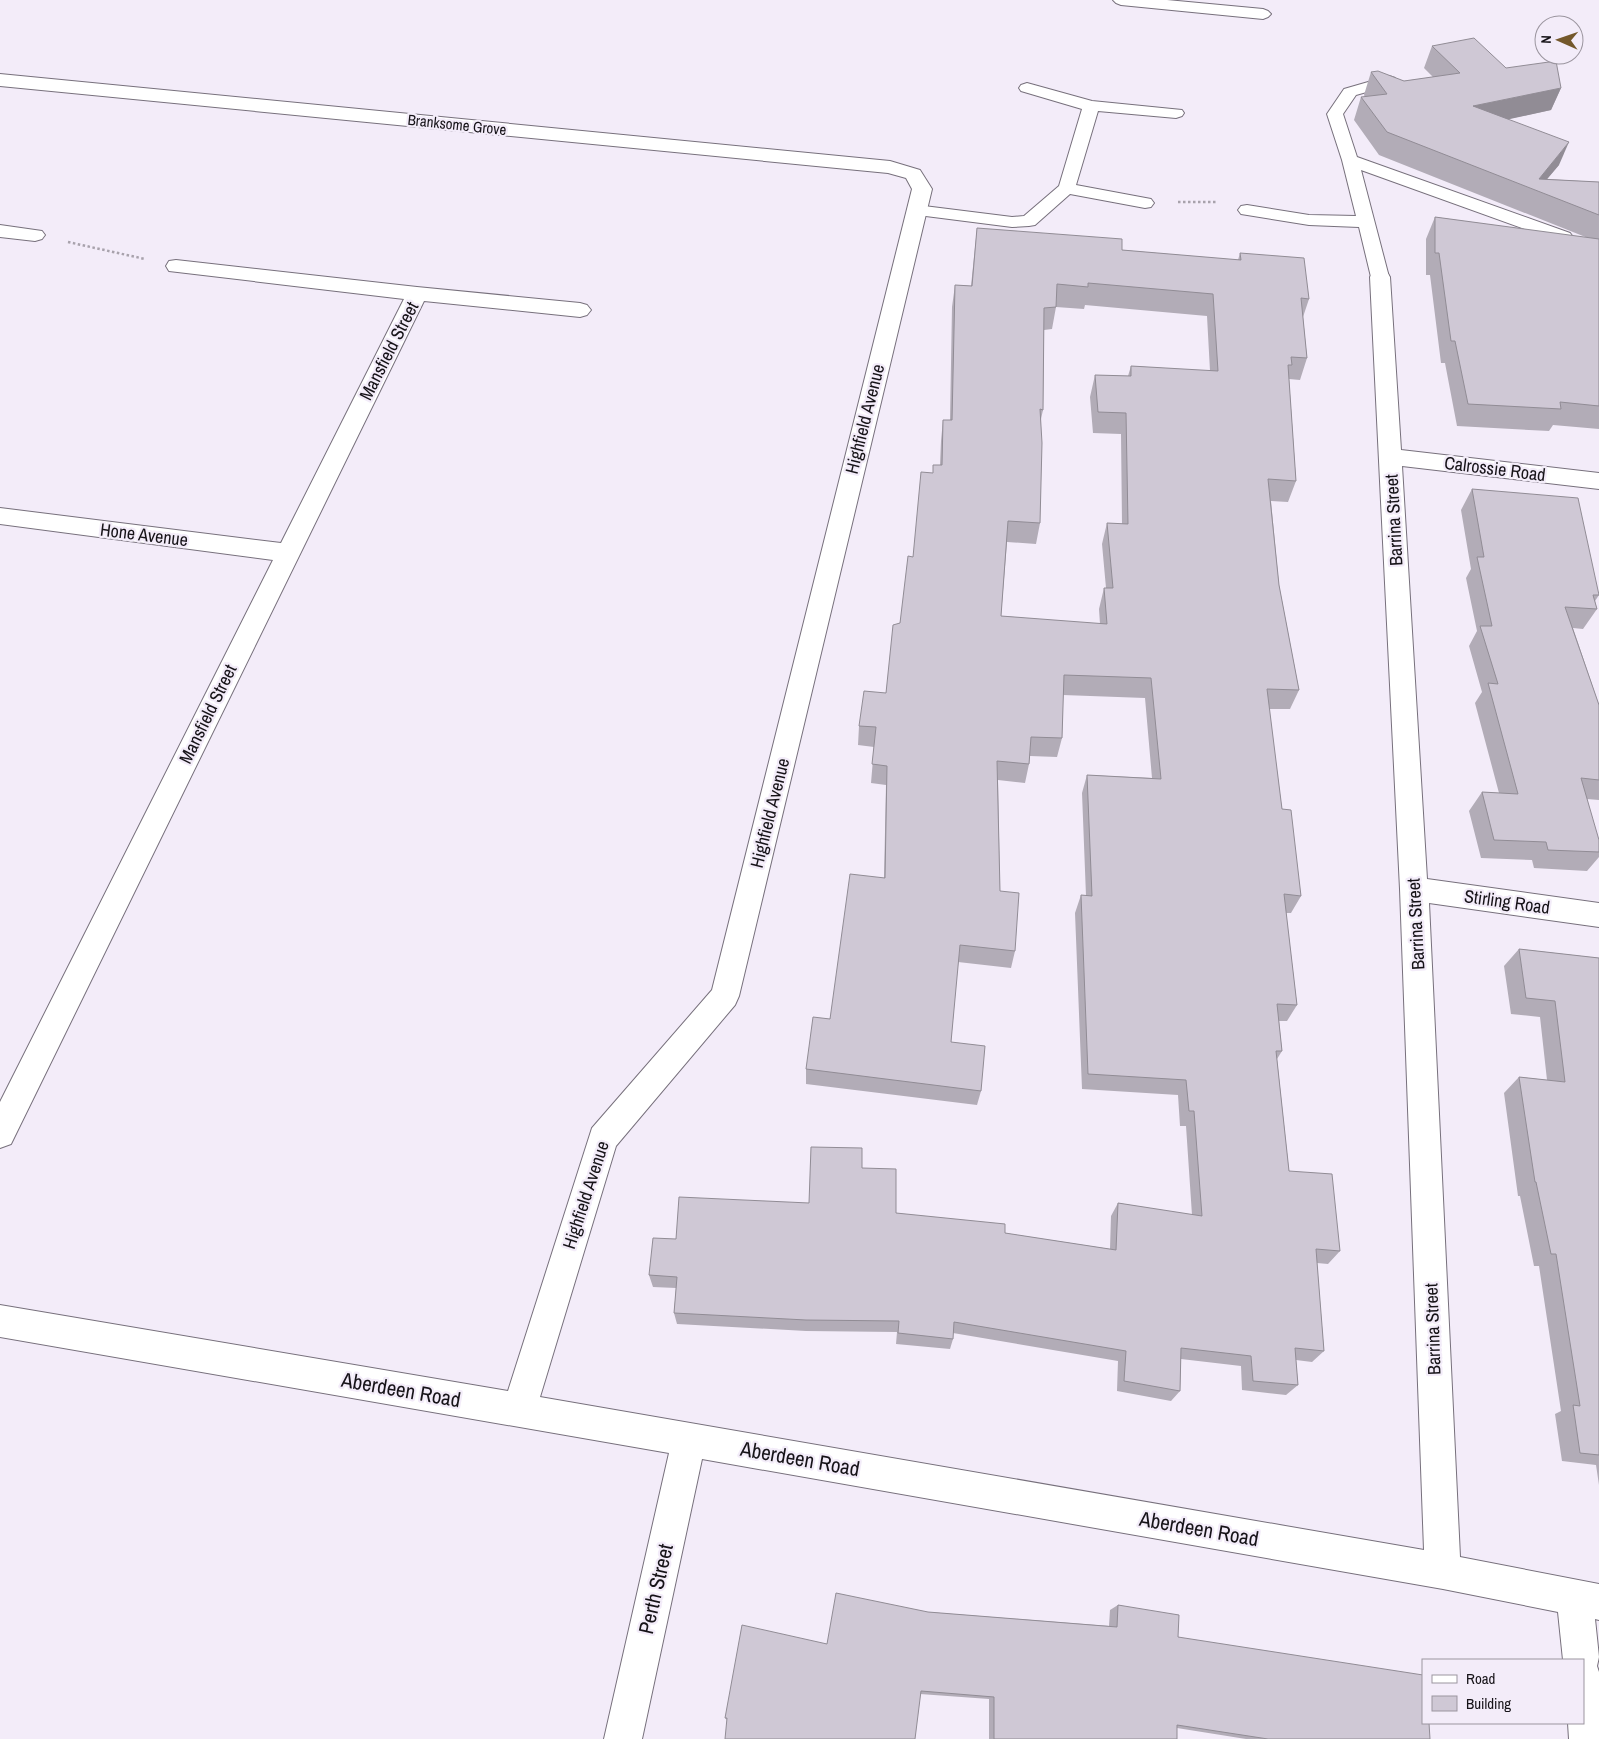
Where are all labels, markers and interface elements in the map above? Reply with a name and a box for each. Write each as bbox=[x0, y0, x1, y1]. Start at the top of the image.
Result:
north arrow bbox=[1534, 15, 1584, 65]
text: N bbox=[1537, 35, 1555, 44]
street label: Branksome Grove bbox=[407, 109, 508, 140]
street label: Mansfield Street bbox=[353, 297, 424, 404]
street label: Highfield Avenue bbox=[839, 361, 890, 476]
street label: Calrossie Road bbox=[1443, 450, 1547, 487]
street label: Barrina Street bbox=[1379, 473, 1408, 567]
street label: Hone Avenue bbox=[99, 517, 189, 552]
street label: Mansfield Street bbox=[173, 660, 242, 768]
street label: Highfield Avenue bbox=[744, 755, 795, 870]
street label: Barrina Street bbox=[1401, 877, 1430, 971]
street label: Stirling Road bbox=[1463, 883, 1551, 920]
street label: Highfield Avenue bbox=[556, 1138, 615, 1252]
street label: Barrina Street bbox=[1418, 1283, 1447, 1375]
street label: Aberdeen Road bbox=[338, 1365, 463, 1414]
street label: Aberdeen Road bbox=[737, 1434, 862, 1483]
street label: Aberdeen Road bbox=[1136, 1504, 1261, 1553]
street label: Perth Street bbox=[631, 1541, 680, 1637]
legend bbox=[1422, 1659, 1584, 1724]
text: Road bbox=[1466, 1668, 1495, 1689]
text: Building bbox=[1466, 1693, 1511, 1714]

